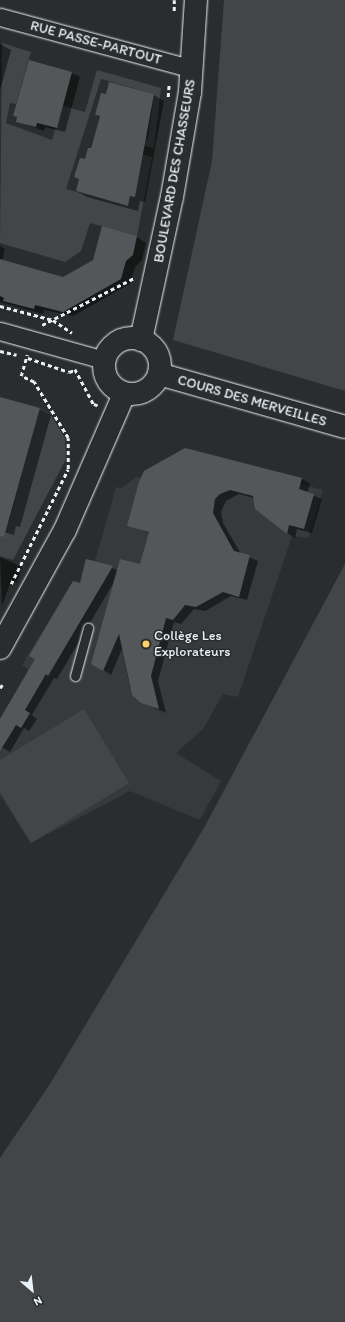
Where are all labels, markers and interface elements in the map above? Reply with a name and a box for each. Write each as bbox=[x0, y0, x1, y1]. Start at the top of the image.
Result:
street label: RUE PASSE-PARTOUT bbox=[29, 17, 163, 69]
street label: BOULEVARD DES CHASSEURS bbox=[151, 78, 199, 264]
street label: COURS DES MERVEILLES bbox=[175, 372, 329, 430]
place label: Collège Les Explorateurs bbox=[154, 628, 230, 660]
marker: Collège Les Explorateurs bbox=[141, 639, 151, 649]
north arrow bbox=[12, 1270, 52, 1310]
text: N bbox=[32, 1294, 44, 1309]

